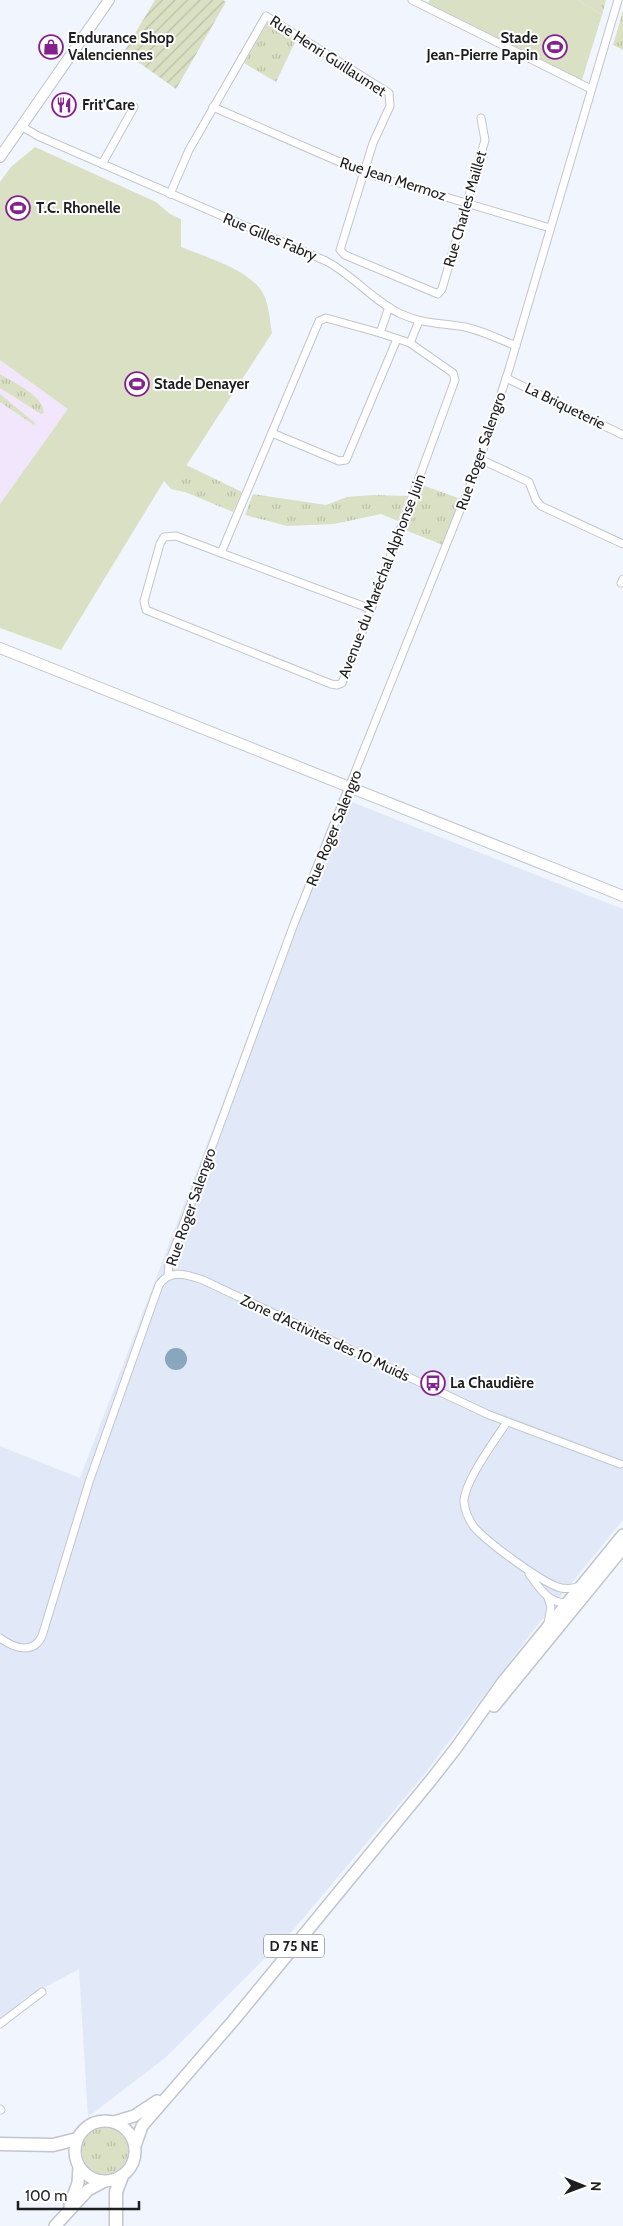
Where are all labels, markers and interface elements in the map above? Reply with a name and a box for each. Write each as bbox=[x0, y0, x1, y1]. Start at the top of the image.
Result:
street label: Rue Henri Guillaumet bbox=[267, 12, 389, 100]
place label: Endurance Shop Valenciennes bbox=[68, 29, 174, 64]
place label: Stade Jean-Pierre Papin bbox=[426, 29, 538, 64]
shop icon: Endurance Shop Valenciennes bbox=[38, 34, 64, 60]
sports icon: Stade Jean-Pierre Papin bbox=[542, 34, 568, 60]
restaurant icon: Frit'Care bbox=[51, 92, 77, 118]
place label: Frit'Care bbox=[82, 96, 135, 114]
street label: Rue Charles Maillet bbox=[440, 149, 490, 269]
street label: Rue Jean Mermoz bbox=[338, 153, 448, 205]
sports icon: T.C. Rhonelle bbox=[5, 195, 31, 221]
place label: T.C. Rhonelle bbox=[36, 199, 121, 217]
street label: Rue Gilles Fabry bbox=[220, 209, 320, 265]
sports icon: Stade Denayer bbox=[124, 371, 150, 397]
place label: Stade Denayer bbox=[154, 375, 249, 393]
street label: La Briqueterie bbox=[522, 379, 608, 433]
street label: Rue Roger Salengro bbox=[452, 390, 510, 512]
street label: Avenue du Maréchal Alphonse Juin bbox=[335, 471, 429, 681]
street label: Rue Roger Salengro bbox=[302, 767, 366, 889]
street label: Rue Roger Salengro bbox=[162, 1146, 220, 1268]
street label: Zone d'Activités des 10 Muids bbox=[238, 1291, 412, 1385]
bus stop icon: La Chaudière bbox=[420, 1370, 446, 1396]
place label: La Chaudière bbox=[450, 1374, 534, 1392]
road number: D 75 NE bbox=[264, 1934, 324, 1958]
north arrow bbox=[558, 2161, 608, 2211]
scale bar bbox=[18, 2178, 139, 2210]
text: N bbox=[587, 2181, 605, 2191]
text: 100 m bbox=[25, 2187, 67, 2205]

